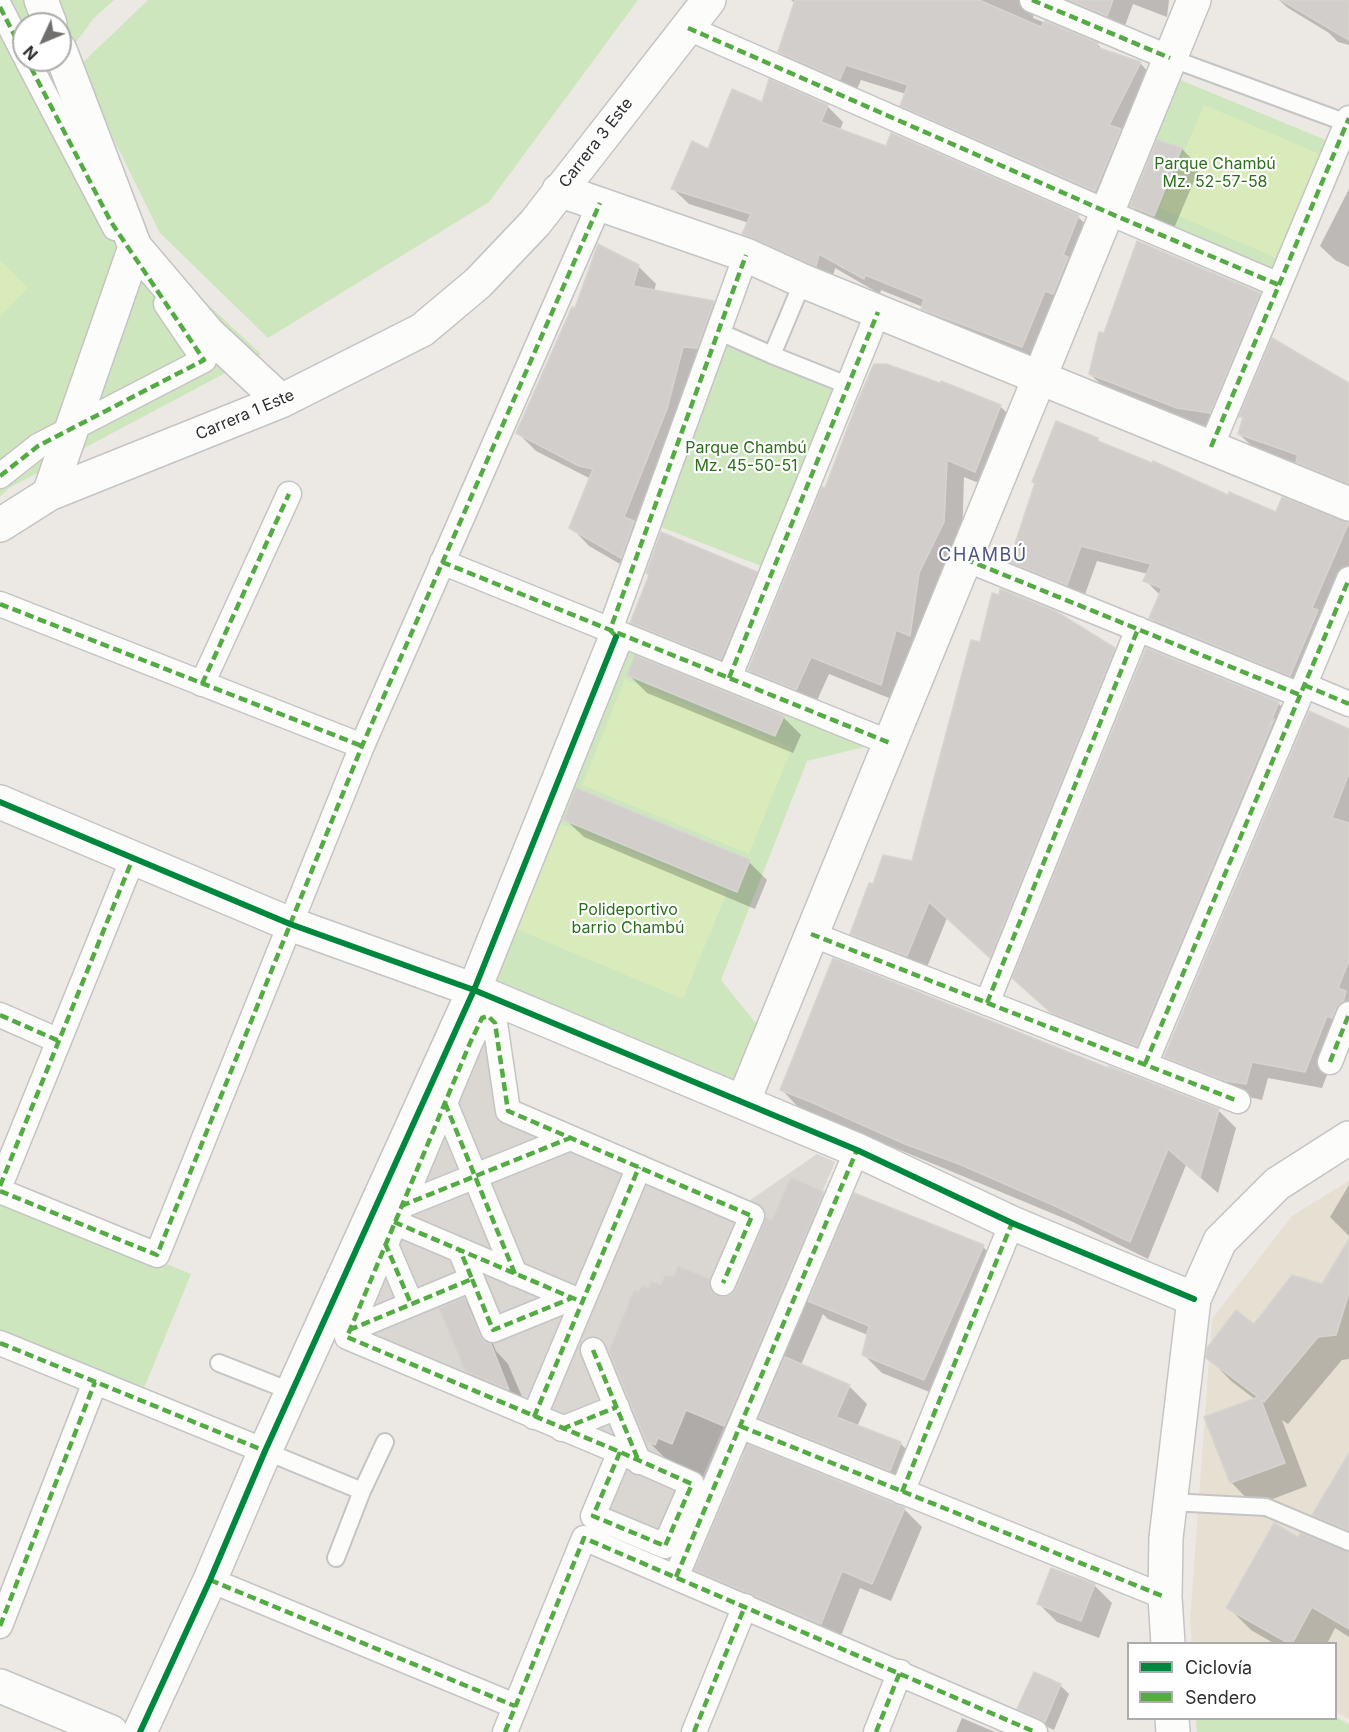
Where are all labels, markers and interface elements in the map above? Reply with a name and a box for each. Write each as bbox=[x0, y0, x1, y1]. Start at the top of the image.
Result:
north arrow bbox=[12, 12, 72, 72]
text: N bbox=[19, 42, 42, 64]
street label: Carrera 3 Este bbox=[555, 94, 637, 192]
park label: Parque Chambú Mz. 52-57-58 bbox=[1154, 154, 1276, 192]
street label: Carrera 1 Este bbox=[193, 386, 297, 444]
park label: Parque Chambú Mz. 45-50-51 bbox=[685, 438, 807, 476]
district label: CHAMBÚ bbox=[938, 545, 1028, 567]
park label: Polideportivo barrio Chambú bbox=[572, 900, 684, 938]
legend bbox=[1127, 1642, 1337, 1720]
text: Ciclovía bbox=[1185, 1657, 1252, 1678]
text: Sendero bbox=[1185, 1687, 1256, 1708]

